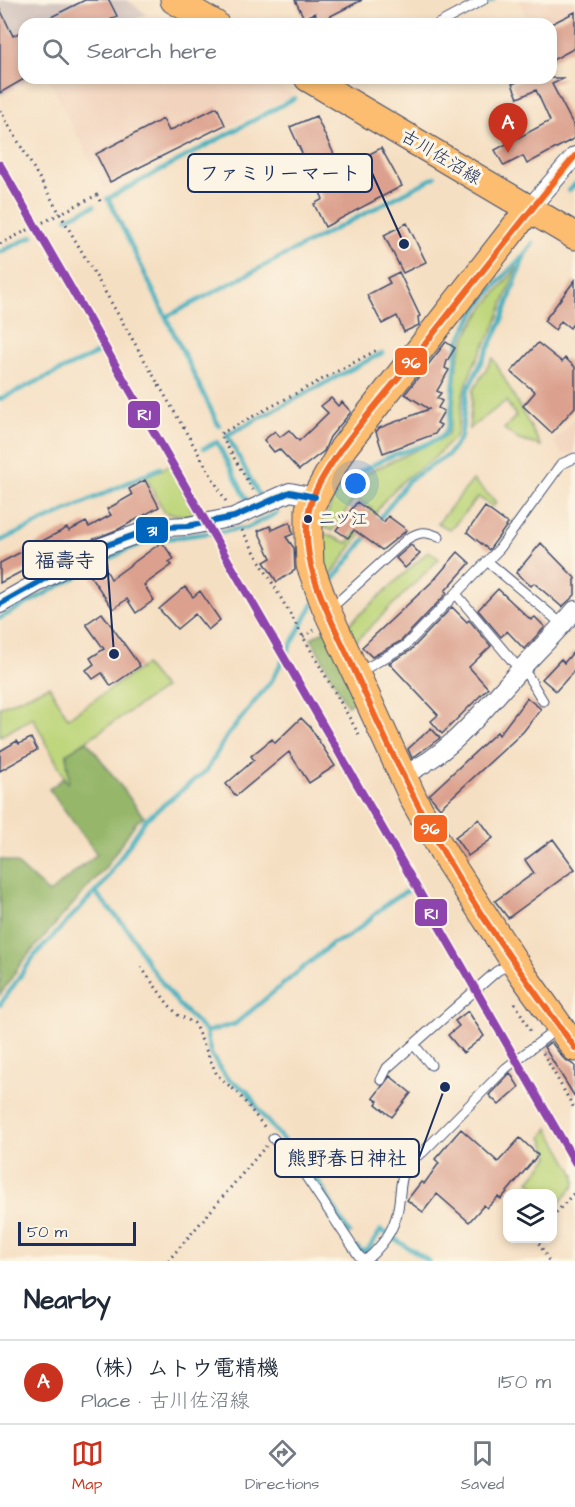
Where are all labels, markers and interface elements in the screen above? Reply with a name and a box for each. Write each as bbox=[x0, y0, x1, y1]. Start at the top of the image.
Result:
search box bbox=[18, 18, 557, 84]
icon: search bbox=[39, 35, 72, 68]
text: Search here bbox=[87, 36, 217, 67]
pin: A bbox=[488, 104, 528, 153]
street label: 古川佐沼線 bbox=[396, 123, 486, 191]
callout: ファミリーマート bbox=[188, 154, 372, 192]
text: ファミリーマート bbox=[200, 160, 360, 188]
line badge: 96 bbox=[394, 347, 428, 376]
text: 96 bbox=[401, 352, 421, 374]
line badge: R1 bbox=[127, 400, 161, 429]
text: R1 bbox=[137, 404, 152, 426]
your location bbox=[341, 469, 370, 498]
place label: 二ツ江 bbox=[319, 508, 367, 530]
marker: 二ツ江 bbox=[302, 513, 314, 525]
line badge: 31 bbox=[135, 516, 169, 544]
text: 31 bbox=[146, 520, 158, 542]
callout: 福壽寺 bbox=[23, 541, 107, 579]
text: 福壽寺 bbox=[35, 547, 95, 575]
line badge: 96 bbox=[413, 814, 448, 843]
text: 96 bbox=[420, 818, 440, 840]
line badge: R1 bbox=[414, 898, 448, 927]
text: R1 bbox=[424, 903, 439, 925]
callout: 熊野春日神社 bbox=[275, 1139, 419, 1177]
text: 熊野春日神社 bbox=[287, 1145, 407, 1173]
map controls bbox=[503, 1189, 557, 1243]
button: layers bbox=[503, 1189, 557, 1243]
scale bar bbox=[18, 1219, 136, 1246]
text: 50 m bbox=[27, 1221, 67, 1243]
text: Nearby bbox=[24, 1282, 111, 1318]
text: （株）ムトウ電精機 bbox=[81, 1353, 279, 1384]
text: A bbox=[37, 1368, 50, 1396]
text: 150 m bbox=[498, 1368, 551, 1396]
text: Place · 古川佐沼線 bbox=[81, 1387, 249, 1415]
tab: Map bbox=[71, 1437, 104, 1495]
tab: Directions bbox=[245, 1437, 319, 1495]
tab: Saved bbox=[461, 1437, 504, 1495]

